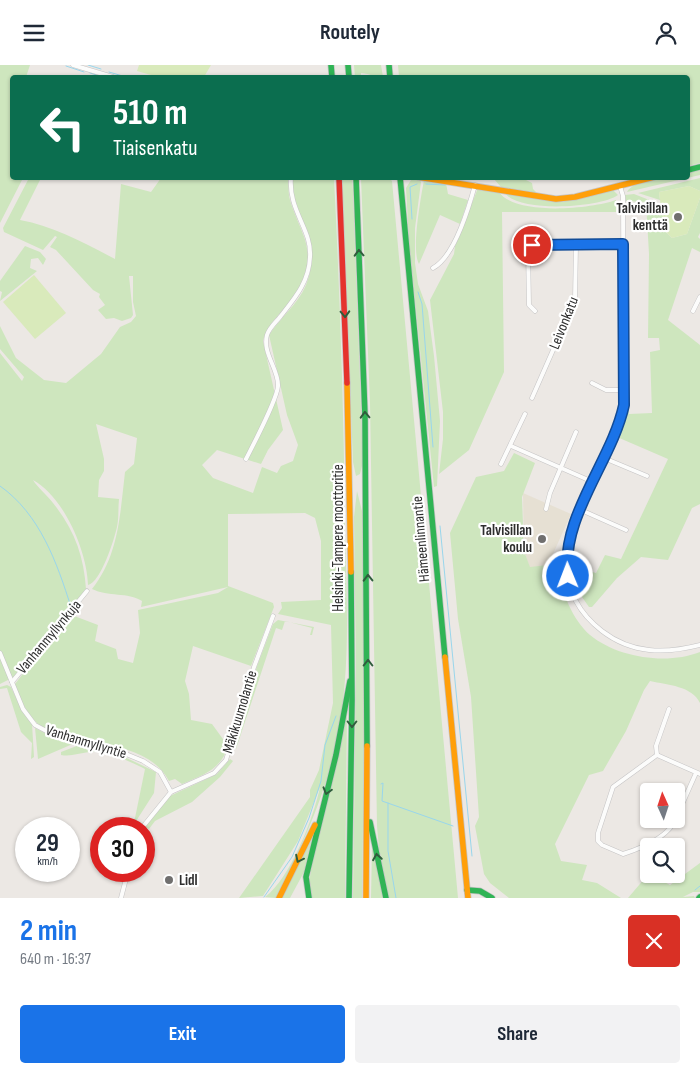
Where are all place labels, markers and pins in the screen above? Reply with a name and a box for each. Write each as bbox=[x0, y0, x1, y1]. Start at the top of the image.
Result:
place label: Talvisillan kenttä bbox=[616, 199, 668, 235]
marker: Talvisillan kenttä bbox=[672, 211, 684, 223]
pin bbox=[511, 224, 553, 266]
place label: Talvisillan koulu bbox=[480, 521, 532, 557]
marker: Talvisillan koulu bbox=[536, 533, 548, 545]
place label: Lidl bbox=[179, 871, 198, 890]
marker: Lidl bbox=[163, 874, 175, 886]

